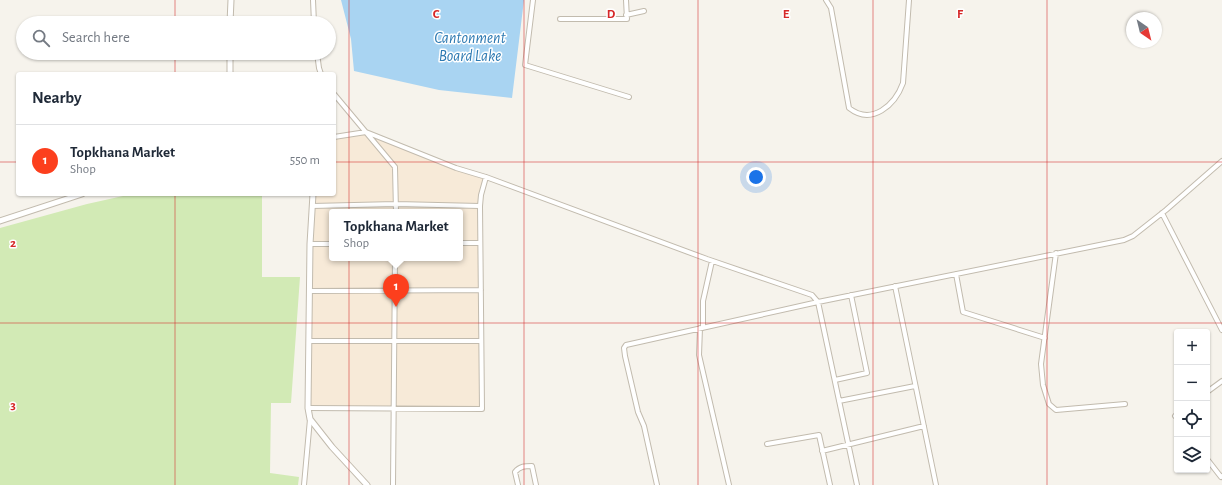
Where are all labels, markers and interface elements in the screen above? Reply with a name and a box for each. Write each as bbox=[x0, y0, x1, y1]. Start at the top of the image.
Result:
text: C bbox=[433, 8, 440, 21]
text: D bbox=[607, 8, 616, 21]
text: E bbox=[783, 8, 790, 21]
text: F bbox=[957, 8, 964, 21]
north arrow bbox=[1126, 12, 1162, 48]
search box bbox=[16, 16, 336, 60]
icon: search bbox=[30, 27, 52, 49]
text: Search here bbox=[62, 30, 130, 45]
water label: Cantonment Board Lake bbox=[434, 30, 506, 64]
text: Nearby bbox=[32, 89, 82, 106]
text: Topkhana Market bbox=[70, 145, 175, 160]
text: 1 bbox=[43, 154, 47, 167]
text: 550 m bbox=[290, 154, 320, 167]
text: Shop bbox=[70, 163, 96, 176]
your location bbox=[746, 167, 766, 187]
popup bbox=[329, 209, 463, 261]
text: Topkhana Market bbox=[343, 219, 449, 234]
text: 2 bbox=[10, 237, 16, 250]
text: Shop bbox=[343, 237, 369, 250]
pin: 1 bbox=[383, 274, 409, 307]
map controls bbox=[1174, 329, 1210, 473]
button: + bbox=[1174, 329, 1210, 365]
button: − bbox=[1174, 365, 1210, 401]
text: 3 bbox=[10, 399, 16, 412]
button: locate bbox=[1174, 401, 1210, 437]
button: layers bbox=[1174, 437, 1210, 473]

